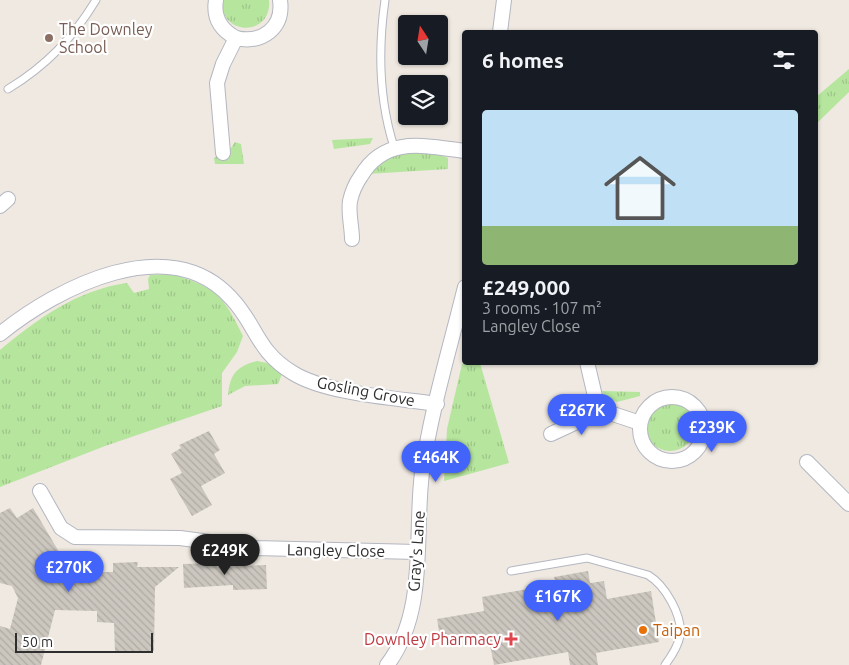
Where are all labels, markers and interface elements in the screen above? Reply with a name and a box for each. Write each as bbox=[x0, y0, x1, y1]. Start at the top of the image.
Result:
north arrow bbox=[398, 15, 448, 65]
map controls bbox=[398, 15, 448, 125]
place label: The Downley School bbox=[59, 20, 153, 56]
marker: The Downley School bbox=[43, 32, 55, 44]
icon: filters bbox=[770, 46, 798, 74]
text: 6 homes bbox=[482, 48, 564, 72]
button: layers bbox=[398, 75, 448, 125]
icon: home bbox=[595, 143, 685, 233]
text: £249,000 bbox=[482, 275, 570, 299]
text: 3 rooms · 107 m² bbox=[482, 299, 602, 317]
text: Langley Close bbox=[482, 317, 580, 335]
street label: Gosling Grove bbox=[315, 373, 417, 409]
pin: £267K bbox=[547, 394, 617, 436]
text: £267K bbox=[559, 401, 605, 419]
pin: £239K bbox=[677, 410, 747, 453]
text: £239K bbox=[689, 418, 735, 436]
pin: £464K bbox=[401, 440, 471, 483]
text: £464K bbox=[413, 448, 459, 466]
street label: Gray's Lane bbox=[404, 510, 428, 592]
pin: £249K bbox=[190, 534, 260, 576]
street label: Langley Close bbox=[287, 540, 385, 560]
text: £249K bbox=[202, 541, 248, 559]
pin: £270K bbox=[34, 550, 104, 593]
text: £270K bbox=[46, 558, 92, 576]
pin: £167K bbox=[523, 580, 593, 622]
text: £167K bbox=[535, 587, 581, 605]
place label: Taipan bbox=[653, 621, 700, 639]
marker: Taipan bbox=[637, 624, 649, 636]
scale bar bbox=[15, 630, 152, 653]
place label: Downley Pharmacy bbox=[364, 630, 501, 648]
marker: Downley Pharmacy bbox=[505, 633, 517, 645]
text: 50 m bbox=[22, 634, 53, 650]

